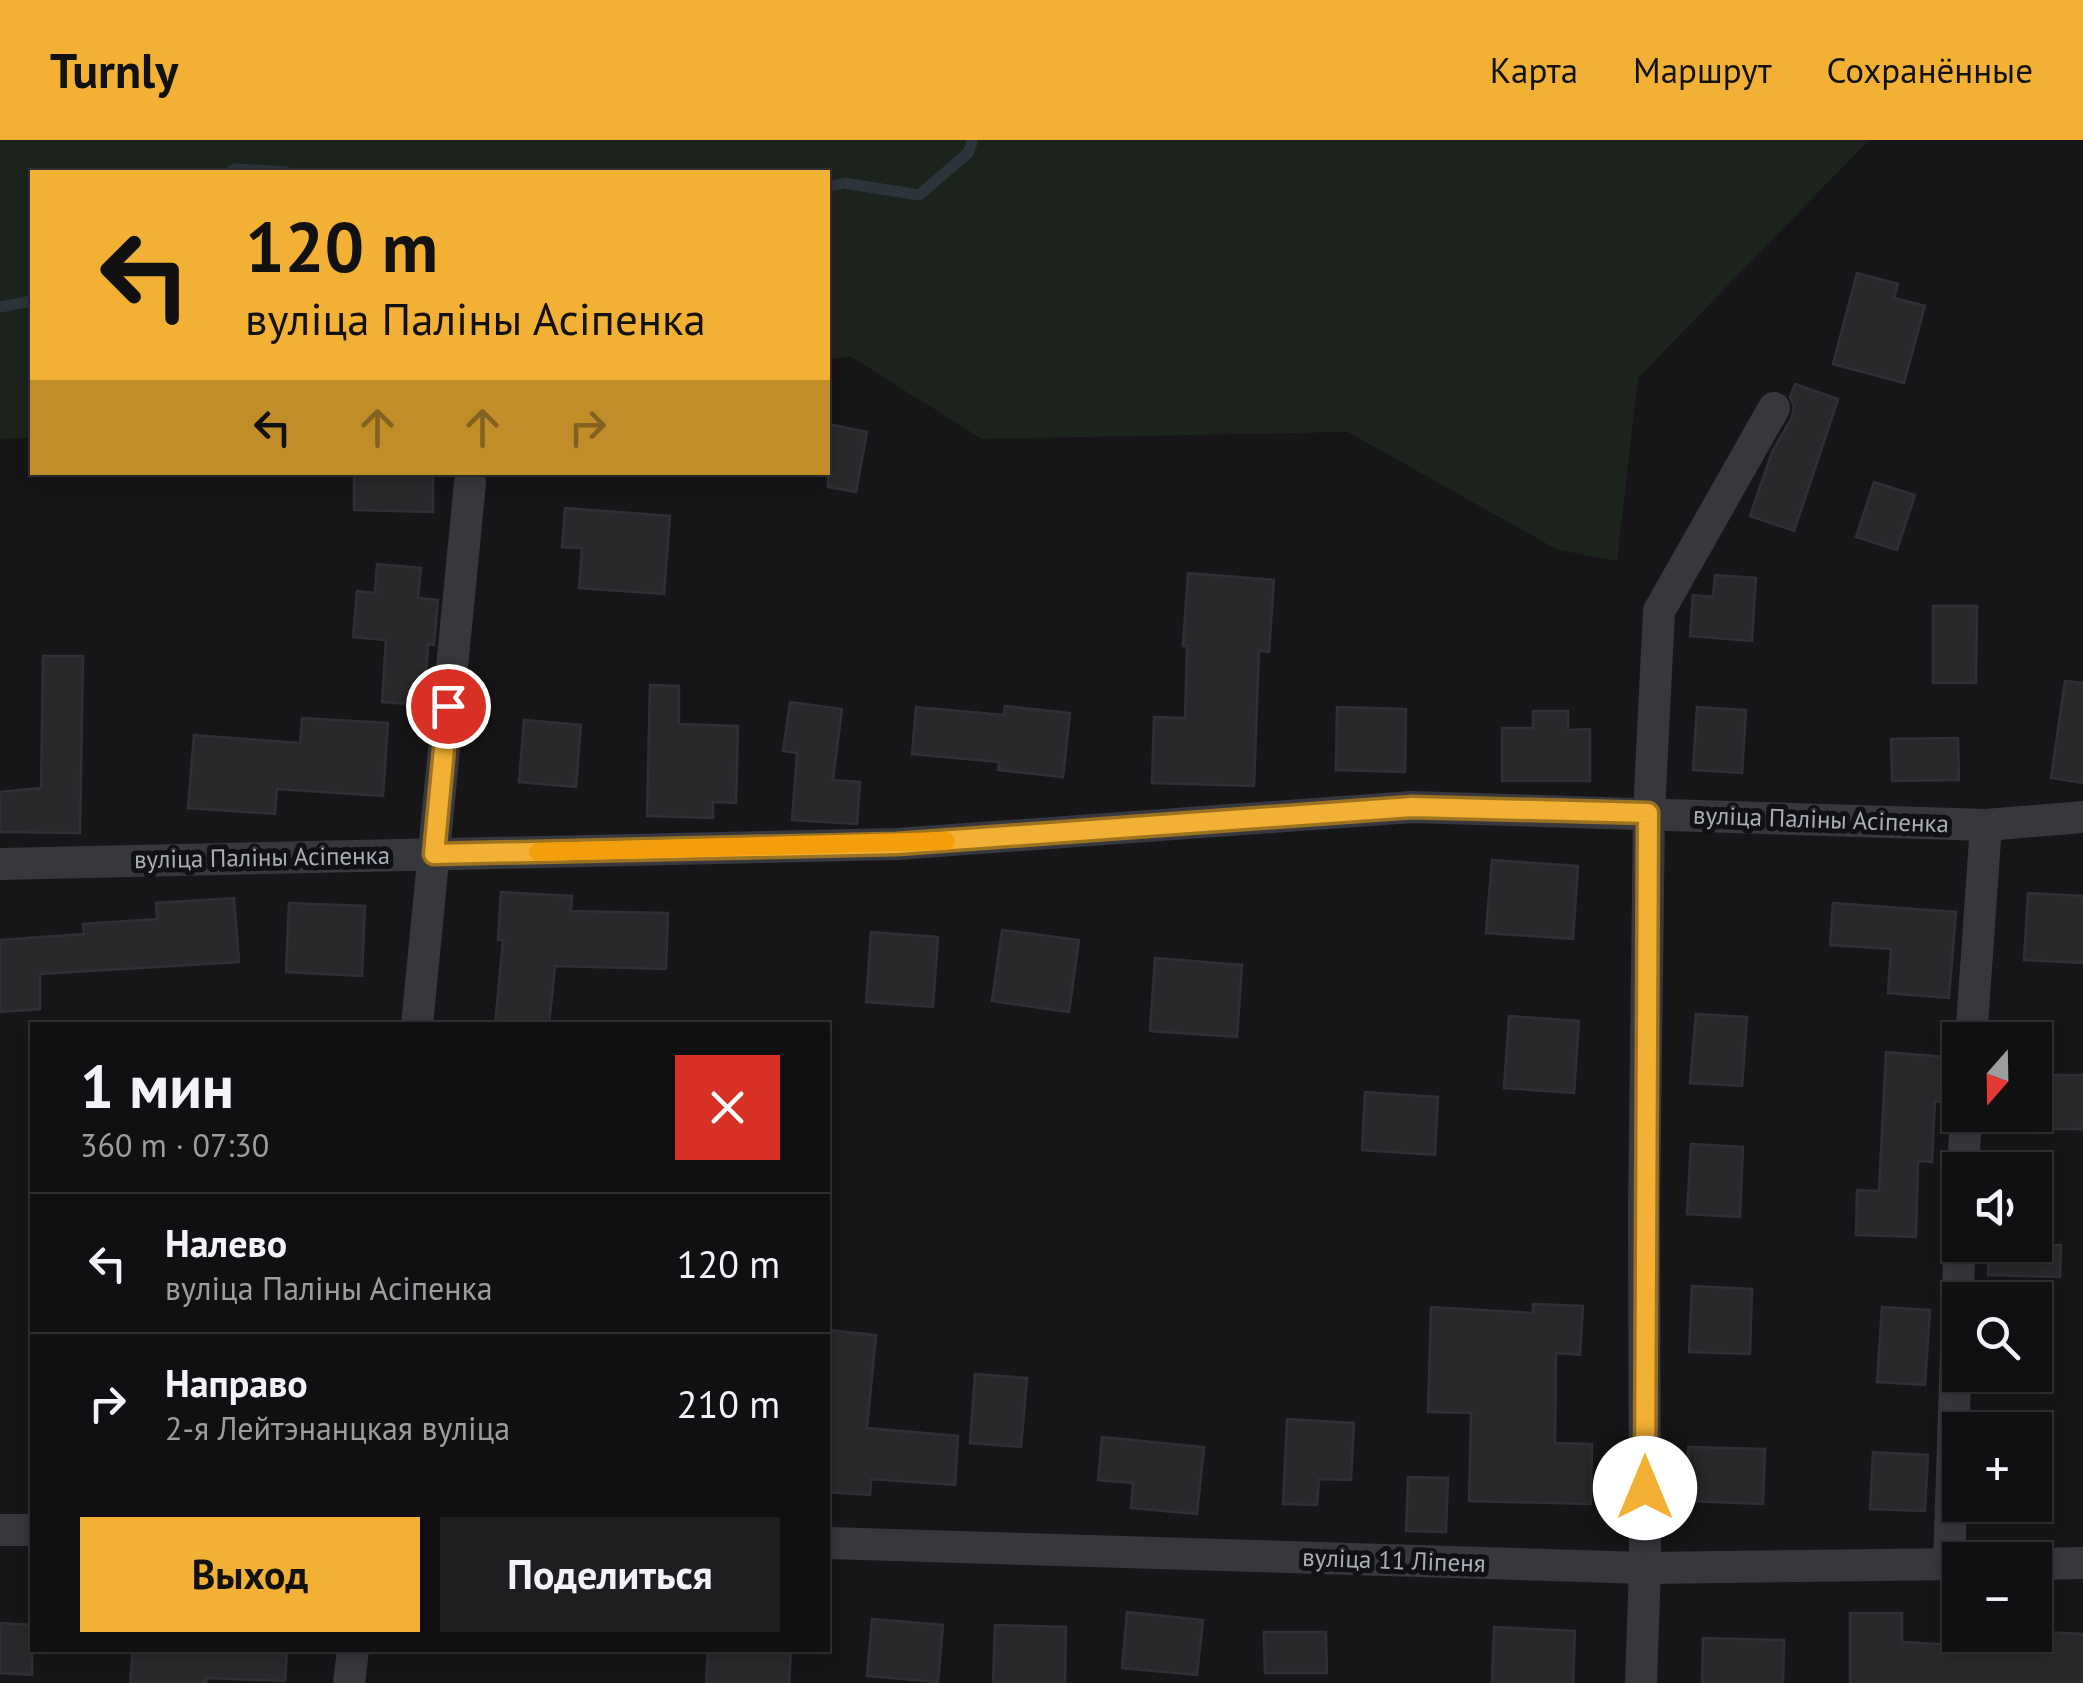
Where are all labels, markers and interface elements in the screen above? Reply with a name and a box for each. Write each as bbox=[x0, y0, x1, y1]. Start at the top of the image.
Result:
text: Turnly bbox=[50, 39, 178, 101]
text: Карта bbox=[1490, 47, 1578, 93]
text: Маршрут bbox=[1633, 47, 1772, 93]
text: Сохранённые bbox=[1827, 47, 2033, 93]
text: 120 m bbox=[245, 201, 438, 291]
icon: left bbox=[80, 210, 210, 340]
text: вуліца Паліны Асіпенка bbox=[245, 289, 706, 347]
icon: left bbox=[245, 400, 300, 455]
icon: ahead bbox=[350, 400, 405, 455]
icon: ahead bbox=[455, 400, 510, 455]
icon: right bbox=[560, 400, 615, 455]
pin bbox=[406, 664, 491, 749]
icon: arrive bbox=[421, 679, 476, 734]
street label: вуліца Паліны Асіпенка bbox=[1692, 799, 1950, 839]
street label: вуліца Паліны Асіпенка bbox=[134, 839, 390, 875]
north arrow bbox=[1942, 1022, 2052, 1132]
map controls bbox=[1942, 1022, 2052, 1652]
text: 1 мин bbox=[80, 1047, 234, 1125]
button: close bbox=[675, 1055, 780, 1160]
text: 360 m · 07:30 bbox=[80, 1124, 269, 1166]
button: sound bbox=[1942, 1152, 2052, 1262]
text: Налево bbox=[165, 1218, 287, 1267]
icon: left bbox=[80, 1236, 135, 1291]
text: 120 m bbox=[677, 1239, 780, 1288]
text: вуліца Паліны Асіпенка bbox=[165, 1267, 493, 1309]
button: search bbox=[1942, 1282, 2052, 1392]
text: Направо bbox=[165, 1358, 308, 1407]
icon: right bbox=[80, 1376, 135, 1431]
text: 210 m bbox=[677, 1379, 780, 1428]
text: 2-я Лейтэнанцкая вуліца bbox=[165, 1407, 510, 1449]
button: + bbox=[1942, 1412, 2052, 1522]
position arrow bbox=[1593, 1436, 1697, 1540]
button: Выход bbox=[80, 1517, 420, 1632]
button: Поделиться bbox=[440, 1517, 780, 1632]
street label: вуліца 11 Ліпеня bbox=[1302, 1541, 1486, 1579]
button: − bbox=[1942, 1542, 2052, 1652]

